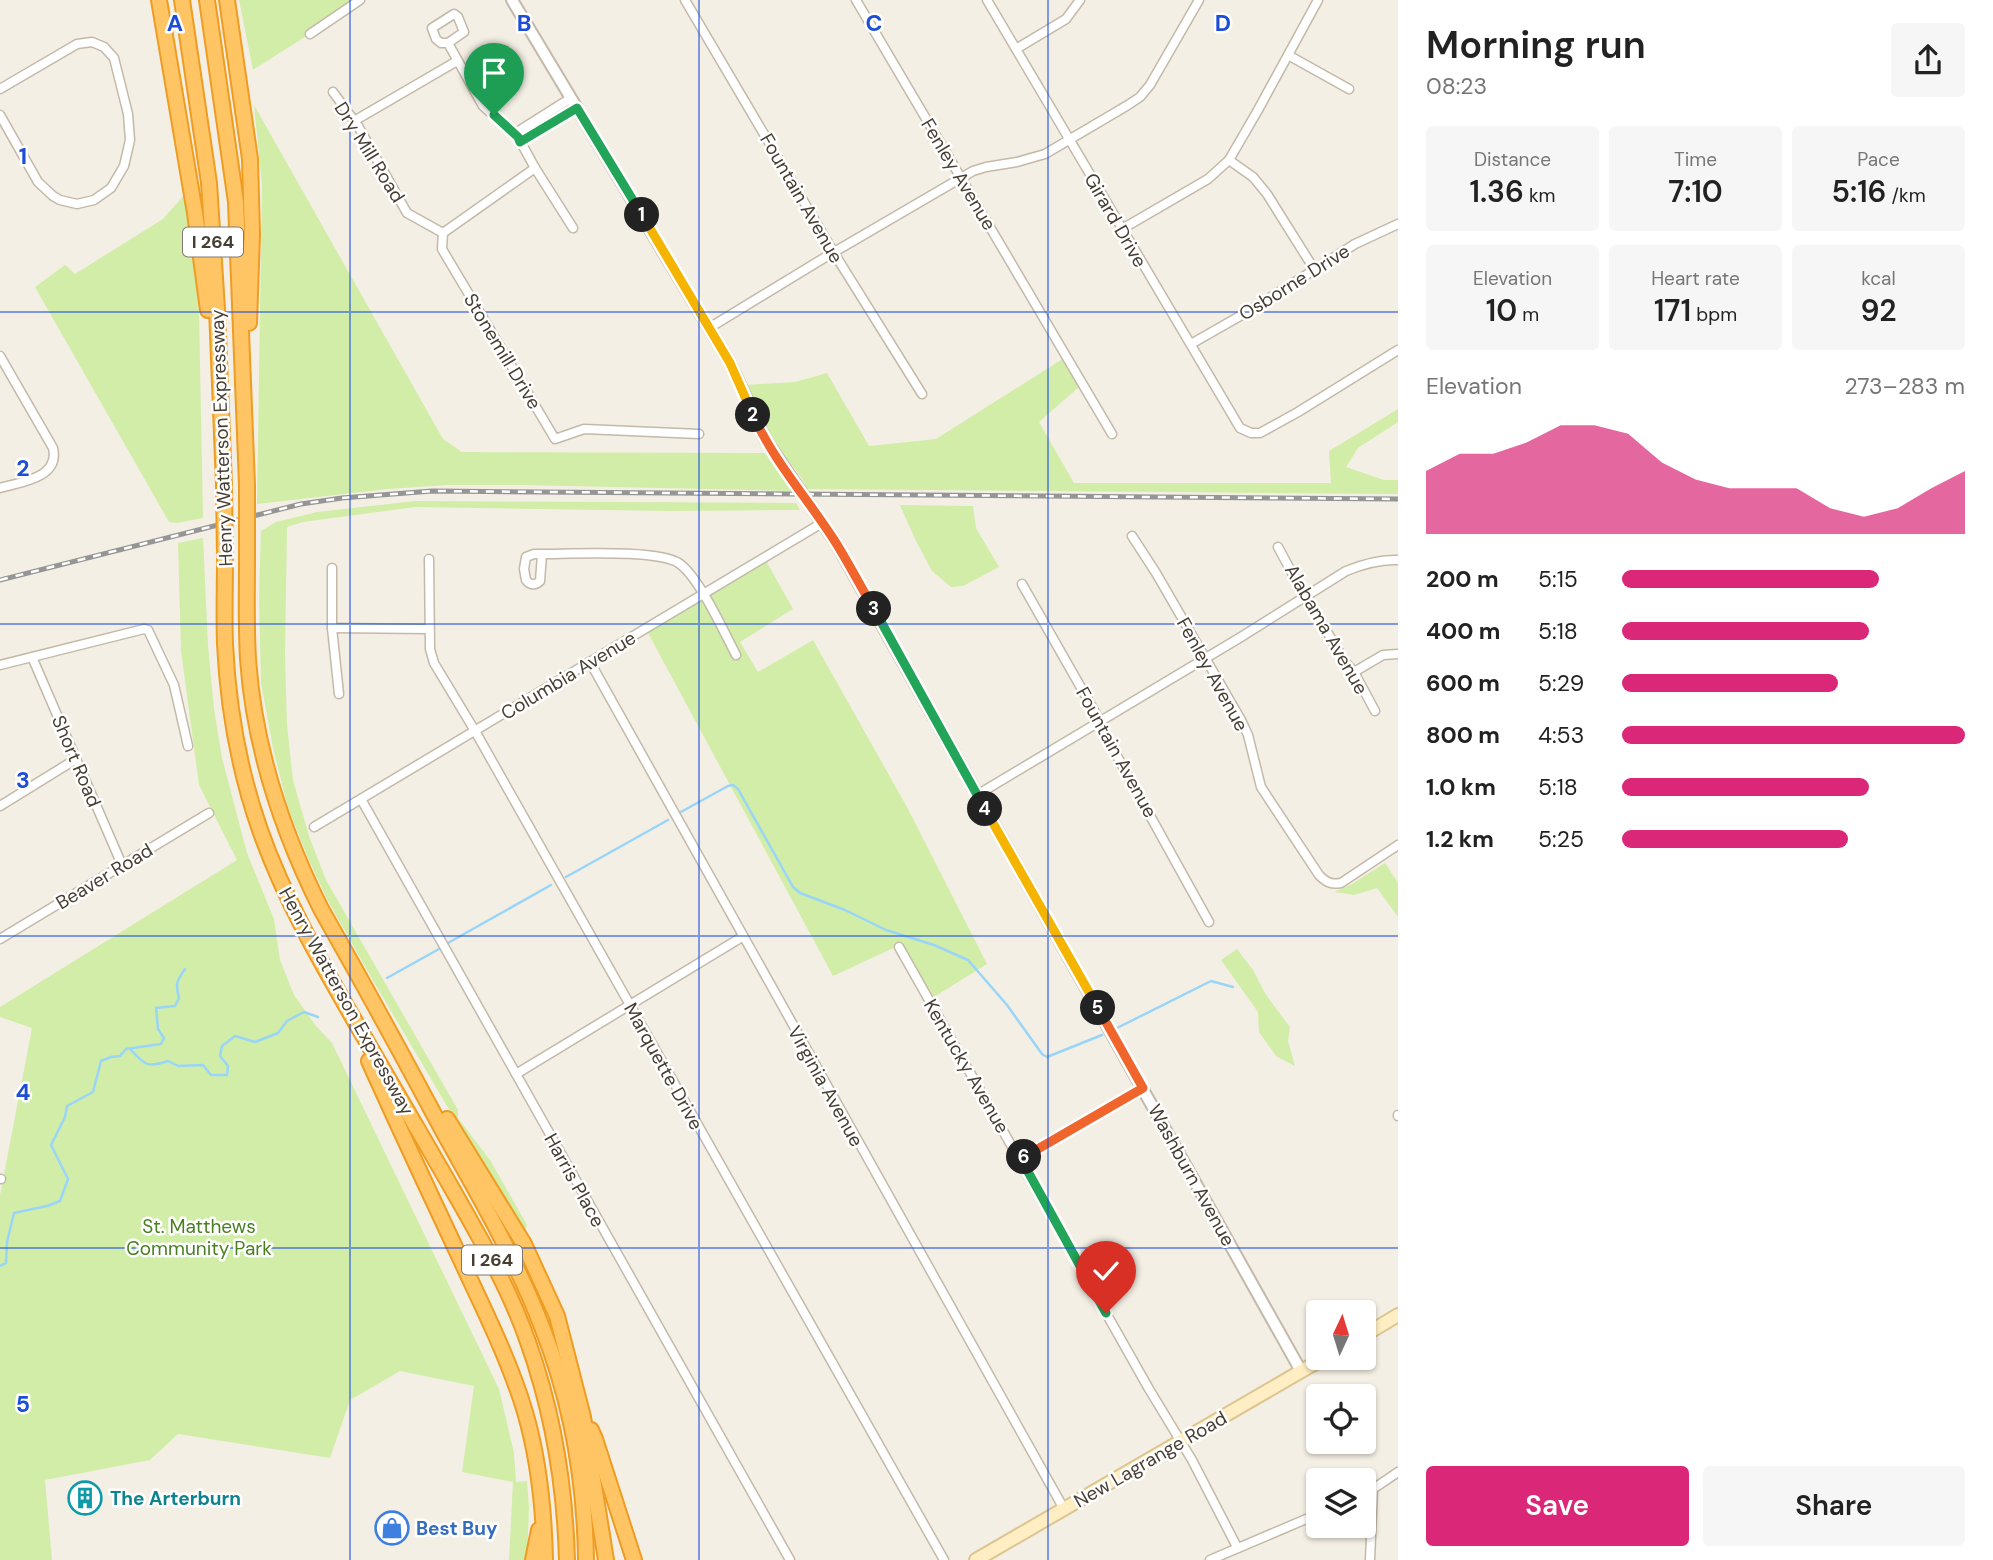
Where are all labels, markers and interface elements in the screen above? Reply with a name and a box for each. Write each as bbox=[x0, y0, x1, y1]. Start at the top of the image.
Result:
text: A bbox=[167, 8, 183, 38]
text: B bbox=[517, 8, 531, 38]
text: C bbox=[866, 8, 882, 38]
text: D bbox=[1215, 8, 1231, 38]
text: Morning run bbox=[1426, 20, 1646, 70]
button: share bbox=[1891, 23, 1965, 97]
pin bbox=[464, 43, 524, 115]
icon: arrive bbox=[475, 54, 513, 92]
text: 08:23 bbox=[1426, 71, 1487, 101]
street label: Dry Mill Road bbox=[329, 97, 410, 207]
street label: Fenley Avenue bbox=[915, 114, 1002, 235]
street label: Fountain Avenue bbox=[754, 129, 849, 268]
text: 1 bbox=[19, 141, 27, 171]
text: Distance bbox=[1474, 147, 1551, 172]
text: Time bbox=[1674, 147, 1717, 172]
text: Pace bbox=[1857, 147, 1900, 172]
street label: Girard Drive bbox=[1078, 169, 1153, 272]
text: 1.36 bbox=[1469, 172, 1524, 211]
text: 7:10 bbox=[1668, 172, 1723, 211]
text: 5:16 bbox=[1831, 172, 1887, 211]
text: km bbox=[1524, 183, 1556, 208]
text: /km bbox=[1887, 183, 1926, 208]
pin: 1 bbox=[624, 198, 660, 232]
text: 1 bbox=[638, 202, 645, 227]
road number: I 264 bbox=[183, 228, 243, 256]
street label: Osborne Drive bbox=[1234, 238, 1354, 326]
text: Elevation bbox=[1473, 266, 1552, 291]
text: Heart rate bbox=[1651, 266, 1740, 291]
text: kcal bbox=[1861, 266, 1896, 291]
street label: Stonemill Drive bbox=[458, 289, 547, 414]
text: 10 bbox=[1486, 291, 1517, 330]
text: 171 bbox=[1654, 291, 1691, 330]
text: 92 bbox=[1860, 291, 1897, 330]
text: m bbox=[1517, 302, 1539, 327]
text: bpm bbox=[1691, 302, 1737, 327]
street label: Henry Watterson Expressway bbox=[205, 309, 238, 567]
text: Elevation bbox=[1426, 371, 1522, 401]
text: 273–283 m bbox=[1844, 371, 1965, 401]
pin: 2 bbox=[736, 398, 770, 432]
text: 2 bbox=[747, 402, 758, 427]
text: 2 bbox=[16, 453, 30, 483]
street label: Alabama Avenue bbox=[1279, 560, 1374, 699]
text: 200 m bbox=[1426, 564, 1499, 594]
text: 5:15 bbox=[1538, 564, 1578, 594]
pin: 3 bbox=[856, 592, 892, 626]
text: 3 bbox=[868, 596, 879, 621]
street label: Fenley Avenue bbox=[1171, 613, 1254, 736]
text: 400 m bbox=[1426, 616, 1500, 646]
text: 5:18 bbox=[1538, 616, 1578, 646]
street label: Columbia Avenue bbox=[496, 625, 640, 726]
text: 600 m bbox=[1426, 668, 1500, 698]
text: 5:29 bbox=[1538, 668, 1584, 698]
street label: Fountain Avenue bbox=[1070, 682, 1163, 822]
street label: Short Road bbox=[46, 712, 107, 811]
text: 800 m bbox=[1426, 720, 1500, 750]
text: 4:53 bbox=[1538, 720, 1584, 750]
text: 3 bbox=[16, 765, 30, 795]
text: 1.0 km bbox=[1426, 772, 1496, 802]
text: 5:18 bbox=[1538, 772, 1578, 802]
pin: 4 bbox=[968, 792, 1002, 826]
text: 4 bbox=[978, 796, 991, 821]
text: 1.2 km bbox=[1426, 824, 1494, 854]
text: 5:25 bbox=[1538, 824, 1584, 854]
street label: Beaver Road bbox=[51, 838, 157, 915]
street label: Henry Watterson Expressway bbox=[273, 883, 420, 1120]
pin: 5 bbox=[1080, 990, 1116, 1026]
street label: Kentucky Avenue bbox=[918, 995, 1015, 1138]
text: 5 bbox=[1092, 995, 1103, 1020]
street label: Marquette Drive bbox=[618, 998, 709, 1134]
street label: Virginia Avenue bbox=[782, 1021, 869, 1151]
text: 4 bbox=[16, 1077, 31, 1107]
street label: Washburn Avenue bbox=[1142, 1100, 1241, 1251]
street label: Harris Place bbox=[538, 1129, 611, 1232]
pin: 6 bbox=[1006, 1140, 1042, 1174]
text: 6 bbox=[1017, 1144, 1030, 1169]
park label: St. Matthews Community Park bbox=[126, 1214, 272, 1261]
pin bbox=[1076, 1241, 1136, 1313]
road number: I 264 bbox=[462, 1246, 522, 1274]
icon: check bbox=[1087, 1252, 1125, 1290]
north arrow bbox=[1306, 1300, 1376, 1370]
map controls bbox=[1306, 1300, 1376, 1538]
button: locate bbox=[1306, 1384, 1376, 1454]
text: 5 bbox=[16, 1389, 30, 1419]
street label: New Lagrange Road bbox=[1069, 1405, 1231, 1513]
button: Save bbox=[1426, 1466, 1689, 1546]
button: Share bbox=[1703, 1466, 1965, 1546]
button: layers bbox=[1306, 1468, 1376, 1538]
building icon: The Arterburn bbox=[66, 1479, 104, 1517]
place label: The Arterburn bbox=[110, 1486, 241, 1511]
shop icon: Best Buy bbox=[373, 1509, 411, 1547]
place label: Best Buy bbox=[416, 1516, 498, 1541]

